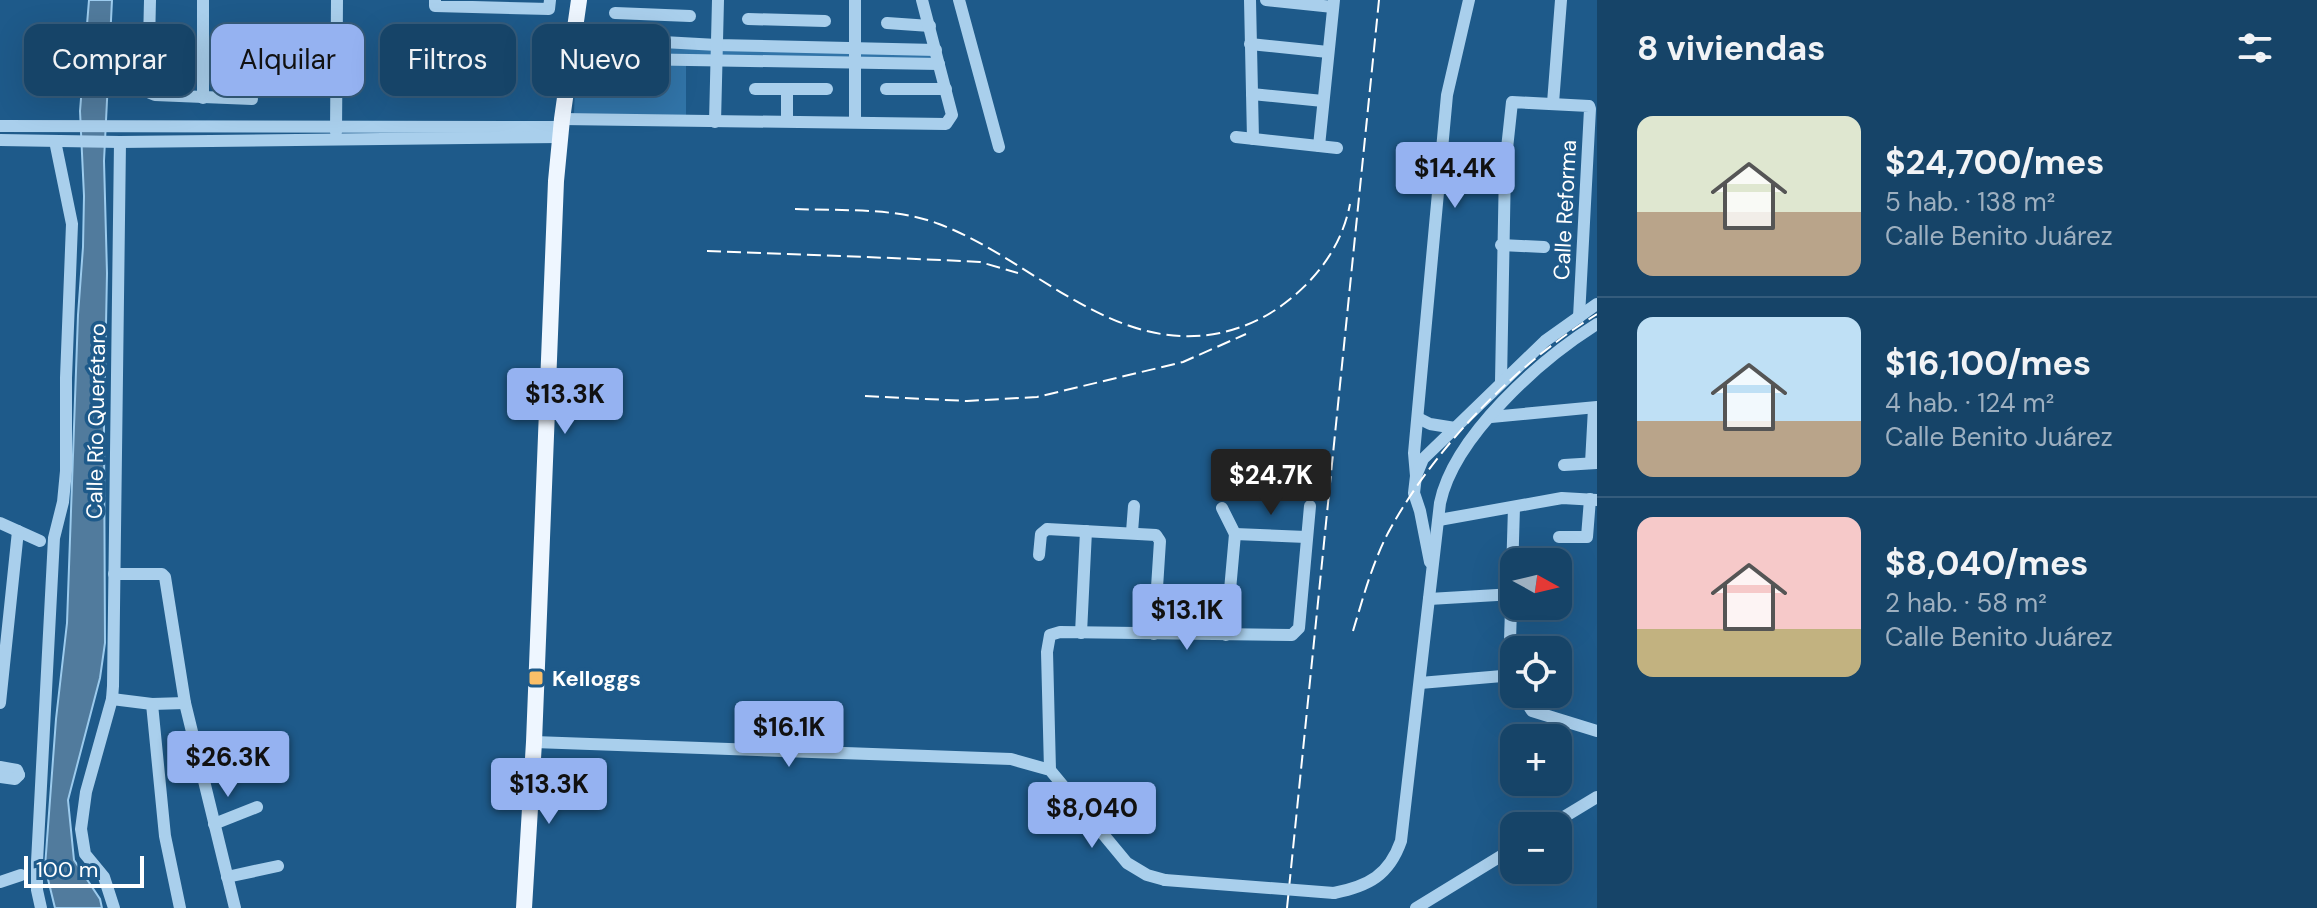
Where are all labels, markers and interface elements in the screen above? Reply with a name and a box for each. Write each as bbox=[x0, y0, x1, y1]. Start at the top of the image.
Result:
chip: Comprar bbox=[24, 24, 195, 96]
chip: Alquilar bbox=[211, 24, 364, 96]
chip: Filtros bbox=[380, 24, 516, 96]
chip: Nuevo bbox=[532, 24, 669, 96]
text: 8 viviendas bbox=[1637, 26, 1825, 71]
icon: filters bbox=[2233, 26, 2277, 70]
street label: Calle Reforma bbox=[1547, 139, 1583, 281]
text: $24,700/mes bbox=[1885, 140, 2104, 185]
pin: $14.4K bbox=[1390, 142, 1520, 210]
icon: home bbox=[1701, 148, 1797, 244]
text: $14.4K bbox=[1414, 151, 1496, 185]
text: 5 hab. · 138 m² bbox=[1885, 185, 2055, 219]
text: Calle Benito Juárez bbox=[1885, 219, 2113, 253]
street label: Calle Río Querétaro bbox=[80, 323, 112, 519]
text: $16,100/mes bbox=[1885, 341, 2091, 386]
icon: home bbox=[1701, 349, 1797, 445]
pin: $13.3K bbox=[500, 368, 630, 436]
text: $13.3K bbox=[525, 377, 605, 411]
text: 4 hab. · 124 m² bbox=[1885, 386, 2054, 420]
text: Calle Benito Juárez bbox=[1885, 420, 2113, 454]
pin: $24.7K bbox=[1206, 449, 1336, 517]
text: $24.7K bbox=[1229, 458, 1313, 492]
text: $8,040/mes bbox=[1885, 541, 2088, 586]
north arrow bbox=[1500, 548, 1572, 620]
map controls bbox=[1500, 548, 1572, 884]
icon: home bbox=[1701, 549, 1797, 645]
pin: $13.1K bbox=[1122, 584, 1252, 652]
text: 2 hab. · 58 m² bbox=[1885, 586, 2047, 620]
text: $13.1K bbox=[1151, 593, 1223, 627]
text: Calle Benito Juárez bbox=[1885, 620, 2113, 654]
button: locate bbox=[1500, 636, 1572, 708]
place label: Kelloggs bbox=[552, 664, 641, 693]
marker: Kelloggs bbox=[527, 669, 545, 687]
pin: $16.1K bbox=[724, 701, 854, 769]
text: $16.1K bbox=[753, 710, 825, 744]
button: + bbox=[1500, 724, 1572, 796]
pin: $26.3K bbox=[163, 731, 293, 799]
text: $26.3K bbox=[185, 740, 271, 774]
pin: $13.3K bbox=[484, 758, 614, 826]
text: $13.3K bbox=[509, 767, 589, 801]
pin: $8,040 bbox=[1027, 782, 1157, 850]
text: $8,040 bbox=[1046, 791, 1138, 825]
button: − bbox=[1500, 812, 1572, 884]
scale bar bbox=[24, 852, 144, 888]
text: 100 m bbox=[36, 855, 98, 884]

